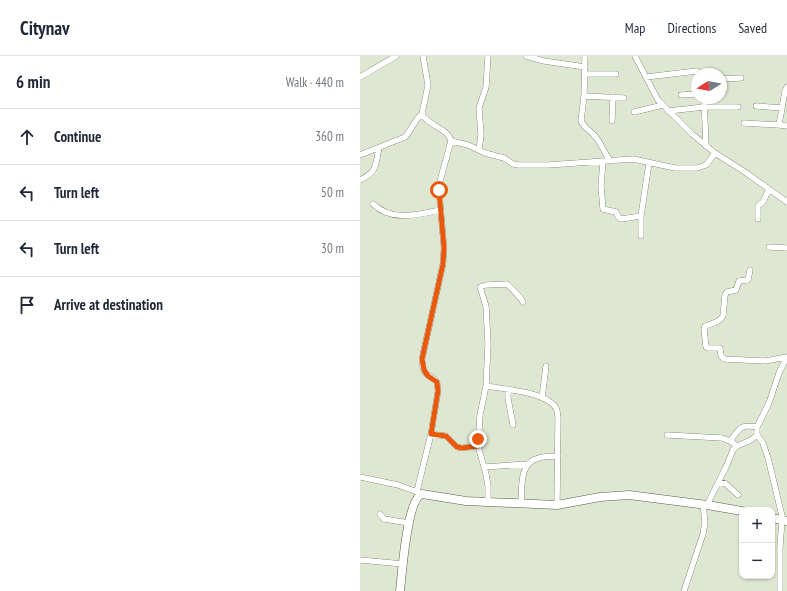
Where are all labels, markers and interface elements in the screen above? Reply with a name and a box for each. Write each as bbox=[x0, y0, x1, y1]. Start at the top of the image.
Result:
text: Citynav bbox=[20, 16, 70, 40]
text: Map bbox=[625, 19, 645, 37]
text: Directions bbox=[667, 19, 716, 37]
text: Saved bbox=[738, 19, 767, 37]
north arrow bbox=[691, 68, 727, 104]
text: 6 min bbox=[16, 71, 50, 93]
text: Walk · 440 m bbox=[286, 74, 344, 91]
icon: ahead bbox=[16, 126, 38, 148]
text: Continue bbox=[54, 127, 101, 146]
text: 360 m bbox=[315, 128, 344, 145]
route start bbox=[430, 181, 448, 199]
icon: left bbox=[16, 182, 38, 204]
text: Turn left bbox=[54, 183, 99, 202]
text: 50 m bbox=[321, 184, 344, 201]
icon: left bbox=[16, 238, 38, 260]
text: Turn left bbox=[54, 239, 99, 258]
text: 30 m bbox=[321, 240, 344, 257]
icon: arrive bbox=[16, 294, 38, 316]
text: Arrive at destination bbox=[54, 295, 163, 314]
route end bbox=[469, 430, 487, 448]
map controls bbox=[739, 507, 775, 579]
button: + bbox=[739, 507, 775, 543]
button: − bbox=[739, 543, 775, 579]

